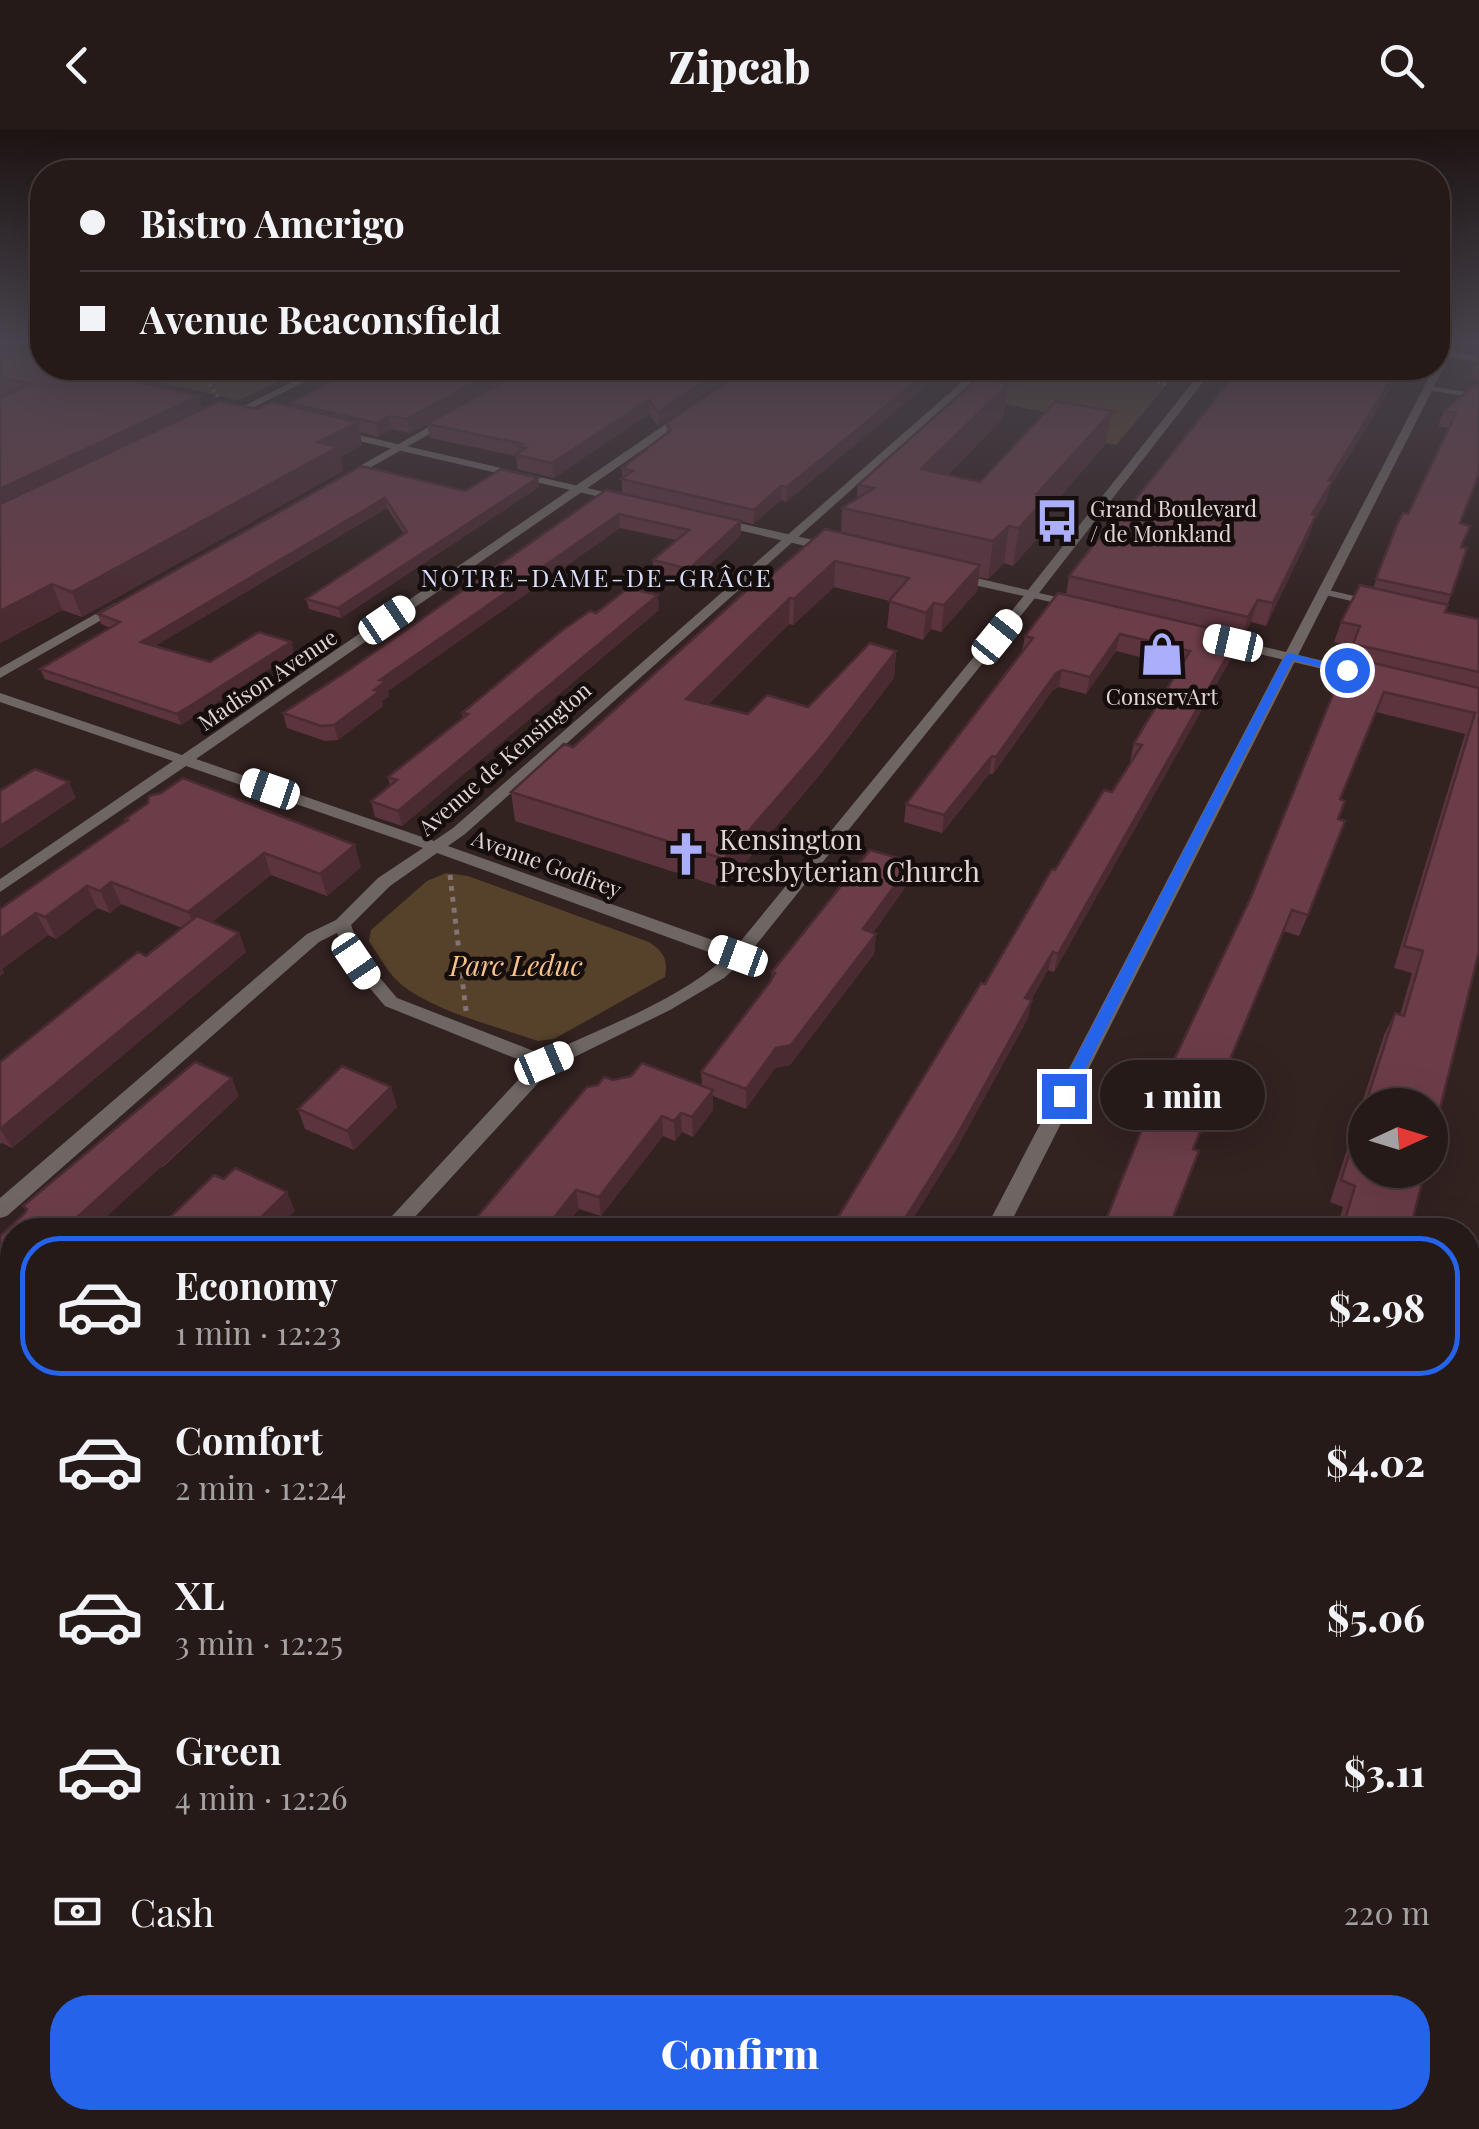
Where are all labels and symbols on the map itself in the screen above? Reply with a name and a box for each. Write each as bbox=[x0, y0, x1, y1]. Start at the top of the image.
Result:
place label: Grand Boulevard / de Monkland bbox=[1090, 493, 1257, 548]
bus stop icon: Grand Boulevard / de Monkland bbox=[1033, 497, 1081, 545]
district label: NOTRE-DAME-DE-GRÂCE bbox=[421, 560, 773, 593]
car bbox=[354, 591, 420, 649]
car bbox=[966, 604, 1028, 670]
street label: Madison Avenue bbox=[192, 621, 342, 737]
car bbox=[1200, 622, 1266, 664]
shop icon: ConservArt bbox=[1138, 630, 1186, 678]
route start bbox=[1325, 648, 1370, 693]
street label: Avenue de Kensington bbox=[410, 675, 597, 842]
place label: ConservArt bbox=[1106, 681, 1219, 711]
car bbox=[237, 765, 303, 813]
place label: Kensington Presbyterian Church bbox=[719, 820, 980, 889]
street label: Avenue Godfrey bbox=[467, 822, 626, 904]
church icon: Kensington Presbyterian Church bbox=[662, 830, 710, 878]
car bbox=[327, 928, 385, 994]
car bbox=[705, 932, 771, 980]
park label: Parc Leduc bbox=[449, 946, 582, 983]
car bbox=[511, 1037, 577, 1089]
callout: 1 min bbox=[1099, 1061, 1264, 1131]
route end bbox=[1042, 1074, 1087, 1119]
north arrow bbox=[1348, 1088, 1448, 1188]

